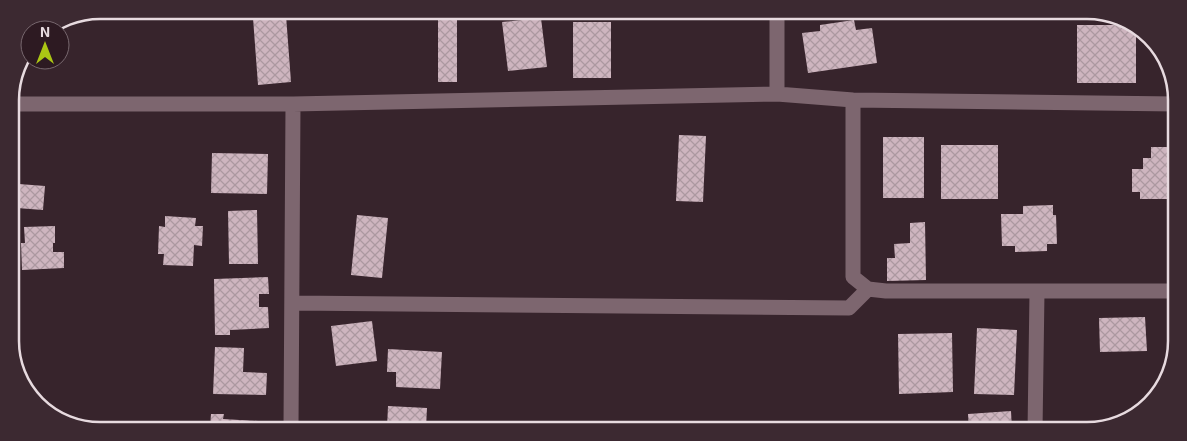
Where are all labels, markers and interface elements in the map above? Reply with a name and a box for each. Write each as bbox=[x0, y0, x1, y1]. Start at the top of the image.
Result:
north arrow bbox=[20, 20, 70, 70]
text: N bbox=[40, 23, 50, 40]

